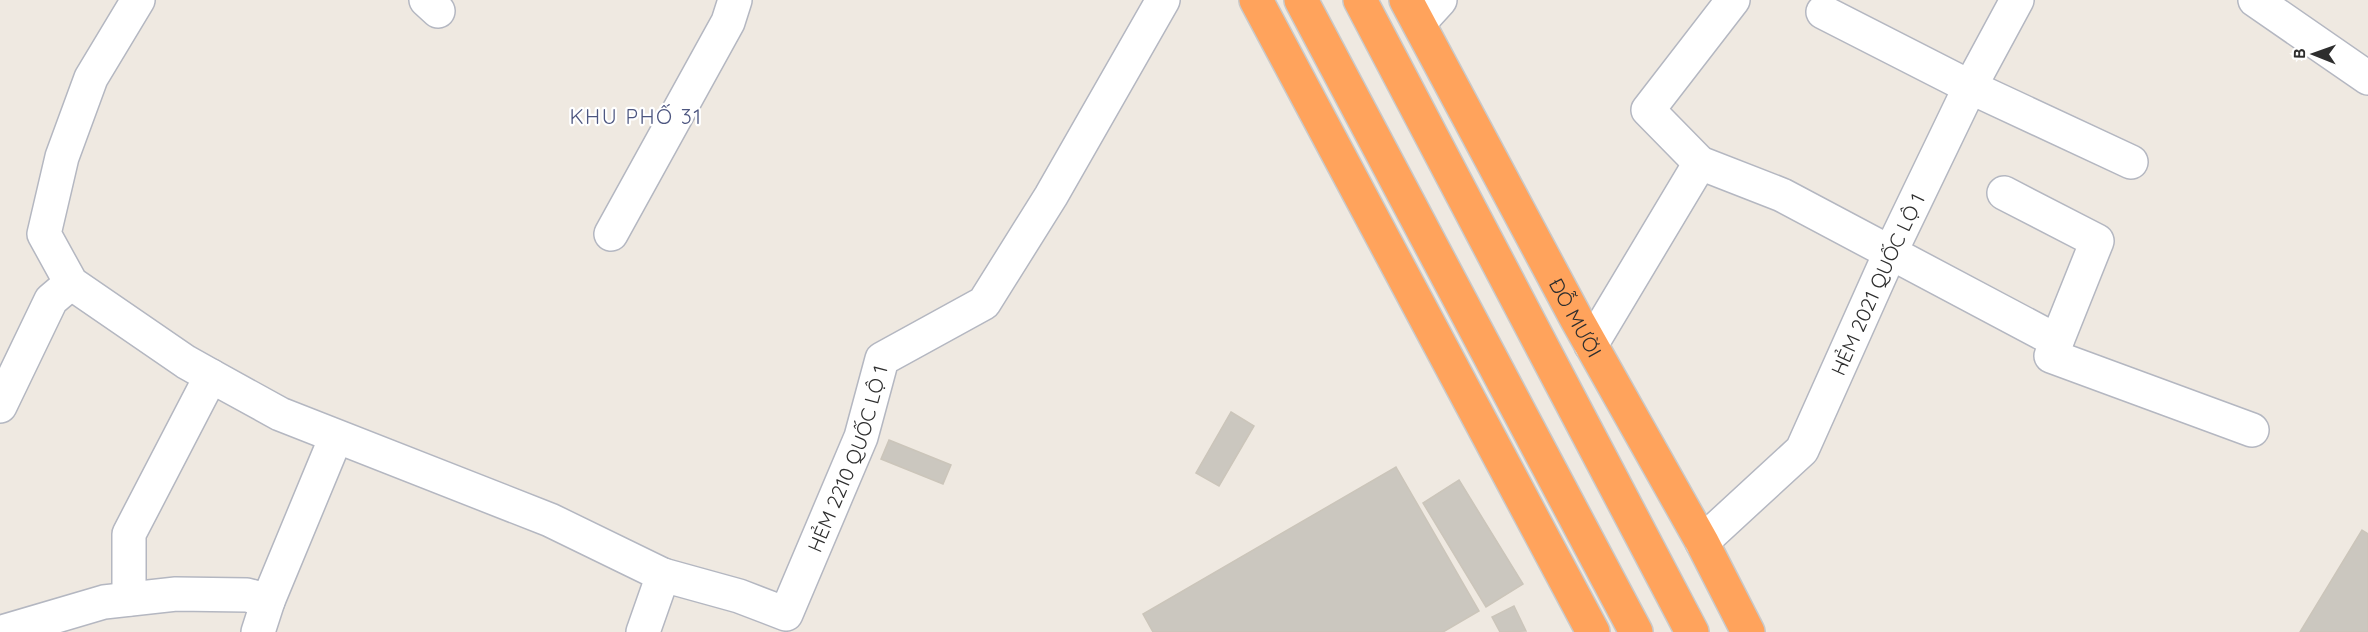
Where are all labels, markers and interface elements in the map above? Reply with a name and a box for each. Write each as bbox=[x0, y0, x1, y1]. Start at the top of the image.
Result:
north arrow bbox=[2284, 24, 2344, 84]
text: B bbox=[2289, 48, 2309, 59]
district label: KHU PHỐ 31 bbox=[569, 103, 703, 129]
street label: HẺM 2021 QUỐC LỘ 1 bbox=[1825, 189, 1929, 379]
street label: ĐỖ MƯỜI bbox=[1544, 274, 1608, 361]
street label: HẺM 2210 QUỐC LỘ 1 bbox=[801, 362, 892, 556]

